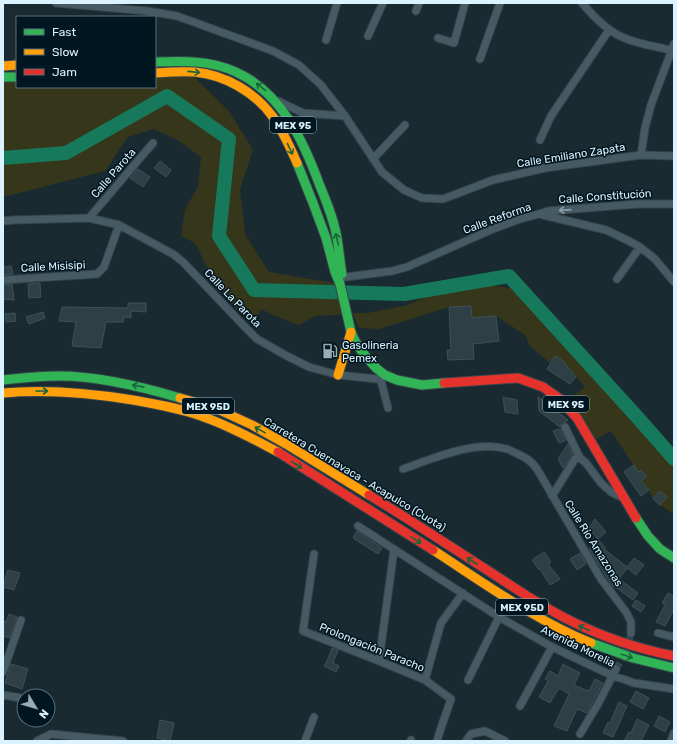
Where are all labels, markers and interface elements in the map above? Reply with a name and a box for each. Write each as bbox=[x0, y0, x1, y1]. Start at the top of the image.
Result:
legend bbox=[16, 16, 156, 88]
text: Fast bbox=[52, 25, 76, 39]
text: Slow bbox=[52, 45, 79, 59]
text: Jam bbox=[52, 65, 77, 79]
one-way arrow bbox=[187, 69, 200, 76]
one-way arrow bbox=[255, 83, 266, 92]
road number: MEX 95 bbox=[270, 117, 316, 133]
street label: Calle Emiliano Zapata bbox=[516, 141, 626, 170]
one-way arrow bbox=[287, 143, 294, 155]
street label: Calle Parota bbox=[88, 146, 138, 201]
street label: Calle Constitución bbox=[558, 187, 652, 206]
street label: Calle Reforma bbox=[461, 200, 533, 237]
one-way arrow bbox=[559, 206, 572, 213]
one-way arrow bbox=[332, 232, 340, 245]
street label: Calle Misisipi bbox=[20, 258, 86, 275]
street label: Calle La Parota bbox=[201, 266, 264, 330]
place label: Gasolineria Pemex bbox=[342, 339, 399, 365]
fuel station icon: Gasolineria Pemex bbox=[321, 342, 339, 360]
one-way arrow bbox=[132, 382, 145, 390]
one-way arrow bbox=[35, 387, 48, 395]
road number: MEX 95 bbox=[543, 396, 589, 412]
road number: MEX 95D bbox=[182, 398, 234, 414]
street label: Carretera Cuernavaca - Acapulco (Cuota) bbox=[261, 415, 448, 534]
one-way arrow bbox=[255, 426, 267, 433]
one-way arrow bbox=[291, 461, 303, 469]
street label: Calle Río Amazonas bbox=[562, 498, 626, 589]
one-way arrow bbox=[410, 536, 422, 544]
one-way arrow bbox=[466, 556, 478, 564]
road number: MEX 95D bbox=[496, 599, 548, 615]
street label: Prolongación Paracho bbox=[317, 620, 426, 675]
street label: Avenida Morelia bbox=[539, 623, 617, 670]
one-way arrow bbox=[578, 623, 590, 631]
one-way arrow bbox=[620, 653, 633, 660]
north arrow bbox=[16, 688, 56, 728]
text: N bbox=[36, 707, 51, 721]

